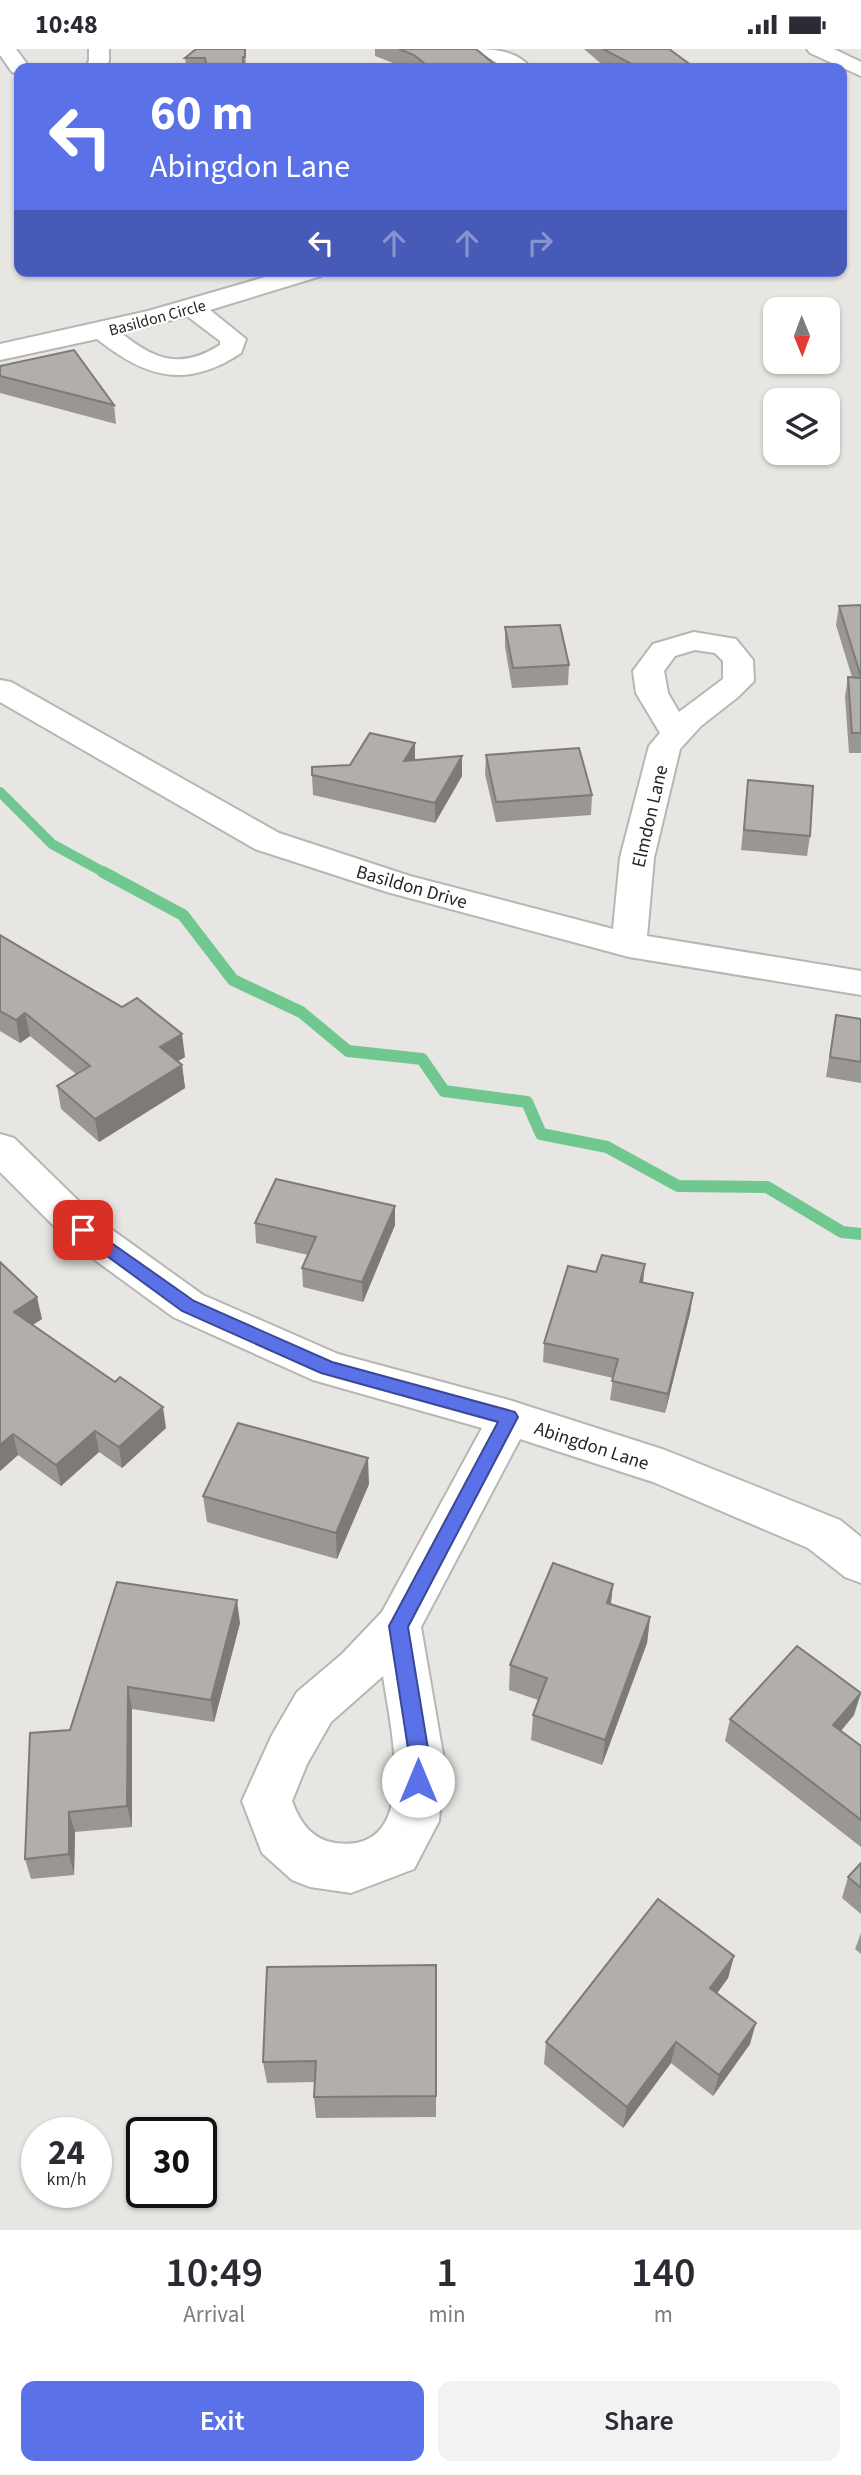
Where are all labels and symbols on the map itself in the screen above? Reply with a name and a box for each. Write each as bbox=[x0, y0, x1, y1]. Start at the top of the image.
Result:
street label: Basildon Circle bbox=[106, 294, 208, 341]
north arrow bbox=[763, 297, 840, 375]
street label: Elmdon Lane bbox=[626, 762, 675, 870]
street label: Basildon Drive bbox=[353, 859, 470, 916]
pin bbox=[53, 1200, 113, 1260]
street label: Abingdon Lane bbox=[531, 1415, 652, 1478]
position arrow bbox=[381, 1744, 455, 1818]
speed limit sign: 30 bbox=[126, 2117, 217, 2208]

